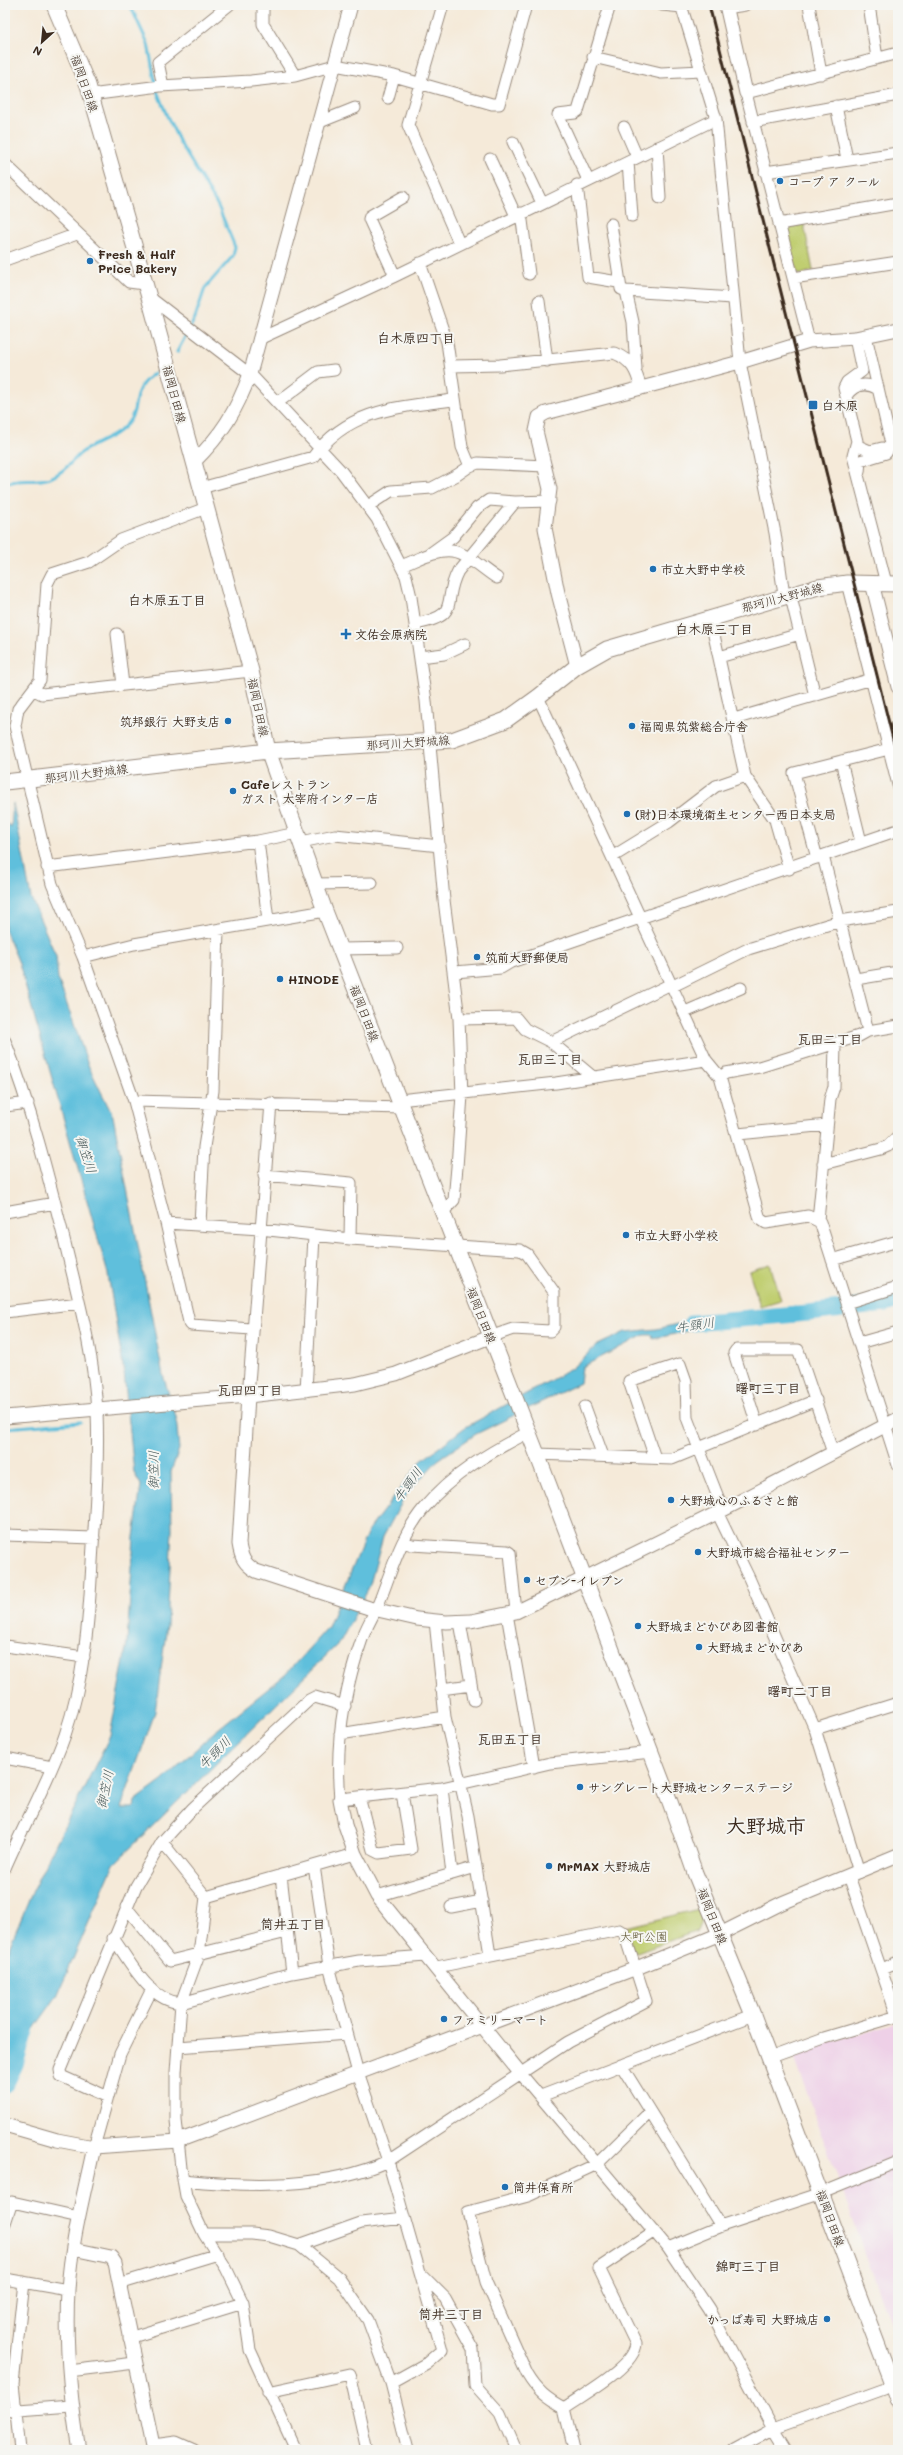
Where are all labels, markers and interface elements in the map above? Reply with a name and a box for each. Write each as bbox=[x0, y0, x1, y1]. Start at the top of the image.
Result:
north arrow bbox=[22, 22, 62, 62]
text: N bbox=[30, 43, 44, 60]
street label: 福岡日田線 bbox=[68, 52, 102, 114]
place label: コープ ア クール bbox=[788, 173, 880, 189]
marker: コープ ア クール bbox=[775, 176, 785, 186]
place label: Fresh & Half Price Bakery bbox=[98, 246, 177, 276]
marker: Fresh & Half Price Bakery bbox=[85, 256, 95, 266]
district label: 白木原四丁目 bbox=[377, 329, 455, 346]
street label: 福岡日田線 bbox=[160, 363, 190, 425]
place label: 白木原 bbox=[822, 397, 858, 413]
marker: 白木原 bbox=[807, 399, 819, 411]
place label: 市立大野中学校 bbox=[661, 561, 745, 577]
marker: 市立大野中学校 bbox=[648, 564, 658, 574]
street label: 那珂川大野城線 bbox=[739, 578, 825, 616]
district label: 白木原五丁目 bbox=[128, 591, 206, 608]
district label: 白木原三丁目 bbox=[675, 620, 753, 637]
place label: 文佑会原病院 bbox=[355, 626, 427, 642]
marker: 文佑会原病院 bbox=[340, 628, 352, 640]
street label: 福岡日田線 bbox=[245, 676, 273, 738]
place label: 筑邦銀行 大野支店 bbox=[120, 713, 220, 729]
marker: 筑邦銀行 大野支店 bbox=[223, 716, 233, 726]
place label: 福岡県筑紫総合庁舎 bbox=[640, 718, 748, 734]
marker: 福岡県筑紫総合庁舎 bbox=[627, 721, 637, 731]
street label: 那珂川大野城線 bbox=[366, 731, 450, 753]
street label: 那珂川大野城線 bbox=[43, 760, 129, 786]
place label: Cafeレストラン ガスト 太宰府インター店 bbox=[241, 776, 379, 806]
marker: Cafeレストラン ガスト 太宰府インター店 bbox=[228, 786, 238, 796]
place label: (財)日本環境衛生センター西日本支局 bbox=[635, 806, 836, 822]
marker: (財)日本環境衛生センター西日本支局 bbox=[622, 809, 632, 819]
place label: 筑前大野郵便局 bbox=[485, 949, 569, 965]
marker: 筑前大野郵便局 bbox=[472, 952, 482, 962]
place label: HINODE bbox=[288, 971, 339, 987]
marker: HINODE bbox=[275, 974, 285, 984]
street label: 福岡日田線 bbox=[347, 982, 383, 1044]
district label: 瓦田二丁目 bbox=[797, 1030, 863, 1047]
district label: 瓦田三丁目 bbox=[517, 1050, 583, 1067]
water label: 御笠川 bbox=[73, 1133, 101, 1175]
place label: 市立大野小学校 bbox=[634, 1227, 718, 1243]
marker: 市立大野小学校 bbox=[621, 1230, 631, 1240]
street label: 福岡日田線 bbox=[463, 1284, 501, 1346]
water label: 牛頸川 bbox=[674, 1313, 716, 1335]
district label: 曙町三丁目 bbox=[735, 1379, 801, 1396]
district label: 瓦田四丁目 bbox=[217, 1381, 283, 1398]
water label: 御笠川 bbox=[144, 1450, 161, 1490]
water label: 牛頸川 bbox=[389, 1463, 425, 1505]
place label: 大野城心のふるさと館 bbox=[679, 1492, 799, 1508]
marker: 大野城心のふるさと館 bbox=[666, 1495, 676, 1505]
place label: 大野城市総合福祉センター bbox=[706, 1544, 850, 1560]
marker: 大野城市総合福祉センター bbox=[693, 1547, 703, 1557]
place label: セブン-イレブン bbox=[535, 1572, 624, 1588]
marker: セブン-イレブン bbox=[522, 1575, 532, 1585]
place label: 大野城まどかぴあ図書館 bbox=[646, 1618, 778, 1634]
marker: 大野城まどかぴあ図書館 bbox=[633, 1621, 643, 1631]
place label: 大野城まどかぴあ bbox=[707, 1639, 803, 1655]
marker: 大野城まどかぴあ bbox=[694, 1642, 704, 1652]
district label: 曙町二丁目 bbox=[767, 1682, 833, 1699]
district label: 瓦田五丁目 bbox=[477, 1730, 543, 1747]
water label: 牛頸川 bbox=[194, 1732, 234, 1772]
water label: 御笠川 bbox=[92, 1768, 116, 1810]
place label: サングレート大野城センターステージ bbox=[588, 1779, 793, 1795]
marker: サングレート大野城センターステージ bbox=[575, 1782, 585, 1792]
district label: 大野城市 bbox=[726, 1812, 806, 1838]
place label: MrMAX 大野城店 bbox=[557, 1858, 652, 1874]
marker: MrMAX 大野城店 bbox=[544, 1861, 554, 1871]
street label: 福岡日田線 bbox=[694, 1885, 732, 1947]
district label: 筒井五丁目 bbox=[260, 1915, 326, 1932]
park label: 大町公園 bbox=[620, 1928, 668, 1944]
place label: ファミリーマート bbox=[452, 2011, 548, 2027]
marker: ファミリーマート bbox=[439, 2014, 449, 2024]
place label: 筒井保育所 bbox=[513, 2179, 574, 2195]
marker: 筒井保育所 bbox=[500, 2182, 510, 2192]
street label: 福岡日田線 bbox=[813, 2187, 849, 2249]
district label: 錦町三丁目 bbox=[715, 2257, 781, 2274]
district label: 筒井三丁目 bbox=[418, 2305, 484, 2322]
place label: かっぱ寿司 大野城店 bbox=[707, 2311, 819, 2327]
marker: かっぱ寿司 大野城店 bbox=[822, 2314, 832, 2324]

